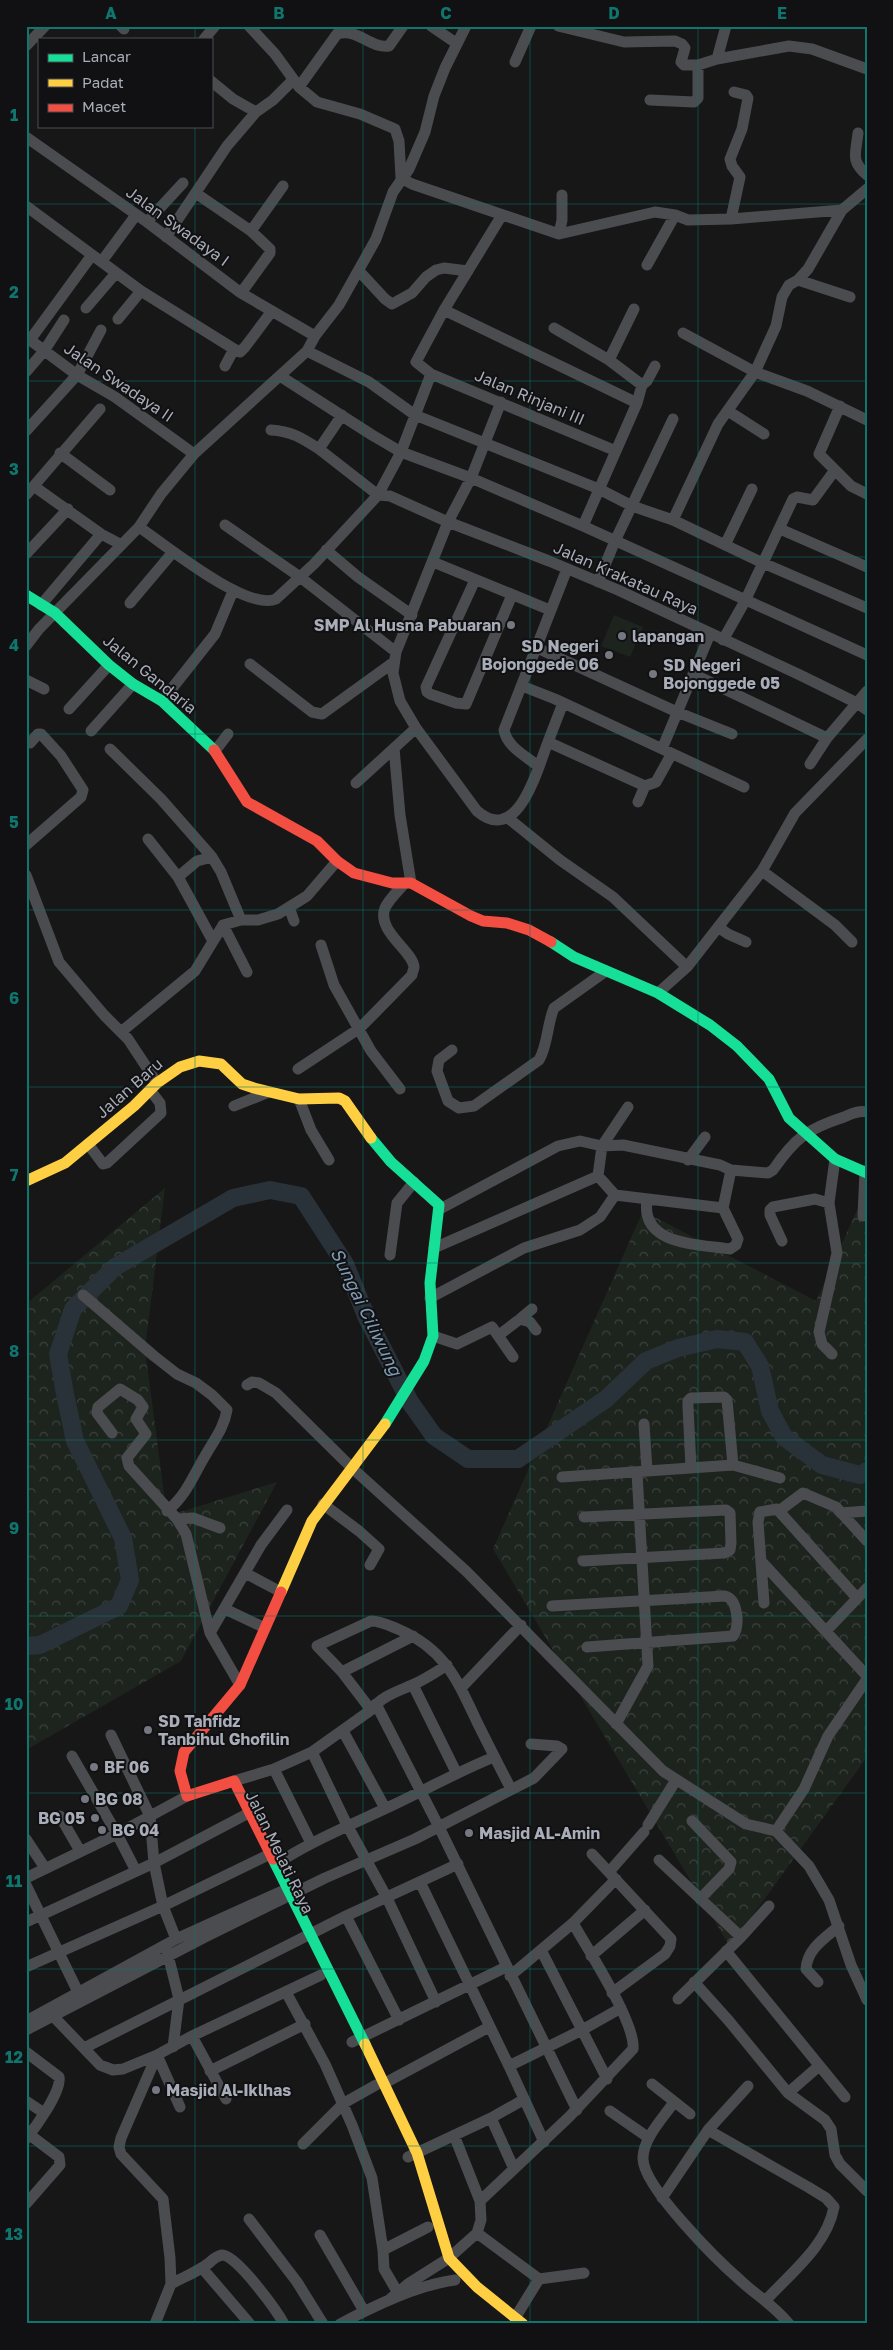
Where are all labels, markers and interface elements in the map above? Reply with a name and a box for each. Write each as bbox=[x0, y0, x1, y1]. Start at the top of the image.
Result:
text: A bbox=[105, 3, 117, 23]
text: B bbox=[273, 3, 285, 23]
text: C bbox=[440, 3, 452, 23]
text: D bbox=[608, 3, 620, 23]
text: E bbox=[777, 3, 787, 23]
legend bbox=[38, 38, 212, 128]
text: Lancar bbox=[82, 47, 131, 65]
text: Padat bbox=[82, 73, 124, 91]
text: Macet bbox=[82, 97, 126, 115]
text: 1 bbox=[10, 105, 18, 125]
street label: Jalan Swadaya I bbox=[122, 182, 234, 270]
text: 2 bbox=[9, 282, 19, 302]
street label: Jalan Swadaya II bbox=[60, 338, 178, 426]
street label: Jalan Rinjani III bbox=[472, 365, 588, 429]
text: 3 bbox=[9, 459, 19, 479]
street label: Jalan Krakatau Raya bbox=[551, 537, 701, 619]
place label: SMP Al Husna Pabuaran bbox=[314, 615, 501, 635]
marker: SMP Al Husna Pabuaran bbox=[505, 619, 517, 631]
place label: lapangan bbox=[632, 626, 704, 646]
street label: Jalan Gandaria bbox=[99, 630, 201, 718]
marker: lapangan bbox=[616, 630, 628, 642]
text: 4 bbox=[9, 635, 19, 655]
place label: SD Negeri Bojonggede 06 bbox=[481, 636, 599, 674]
marker: SD Negeri Bojonggede 06 bbox=[603, 649, 615, 661]
place label: SD Negeri Bojonggede 05 bbox=[663, 655, 780, 693]
marker: SD Negeri Bojonggede 05 bbox=[647, 668, 659, 680]
text: 5 bbox=[9, 812, 19, 832]
text: 6 bbox=[9, 988, 19, 1008]
street label: Jalan Baru bbox=[92, 1054, 166, 1122]
text: 7 bbox=[10, 1165, 19, 1185]
water label: Sungai Ciliwung bbox=[326, 1244, 408, 1381]
text: 8 bbox=[9, 1341, 19, 1361]
text: 9 bbox=[9, 1518, 19, 1538]
text: 10 bbox=[5, 1694, 23, 1714]
place label: SD Tahfidz Tanbihul Ghofilin bbox=[158, 1711, 289, 1749]
marker: SD Tahfidz Tanbihul Ghofilin bbox=[142, 1724, 154, 1736]
place label: BF 06 bbox=[104, 1757, 149, 1777]
marker: BF 06 bbox=[88, 1761, 100, 1773]
street label: Jalan Melati Raya bbox=[242, 1787, 318, 1917]
place label: BG 08 bbox=[95, 1789, 143, 1809]
marker: BG 08 bbox=[79, 1793, 91, 1805]
place label: BG 05 bbox=[38, 1808, 85, 1828]
marker: BG 05 bbox=[89, 1812, 101, 1824]
place label: BG 04 bbox=[112, 1820, 159, 1840]
place label: Masjid AL-Amin bbox=[479, 1823, 600, 1843]
marker: BG 04 bbox=[96, 1824, 108, 1836]
marker: Masjid AL-Amin bbox=[463, 1827, 475, 1839]
text: 11 bbox=[6, 1871, 22, 1891]
text: 12 bbox=[5, 2047, 23, 2067]
place label: Masjid Al-Iklhas bbox=[166, 2080, 291, 2100]
marker: Masjid Al-Iklhas bbox=[150, 2084, 162, 2096]
text: 13 bbox=[5, 2224, 23, 2244]

